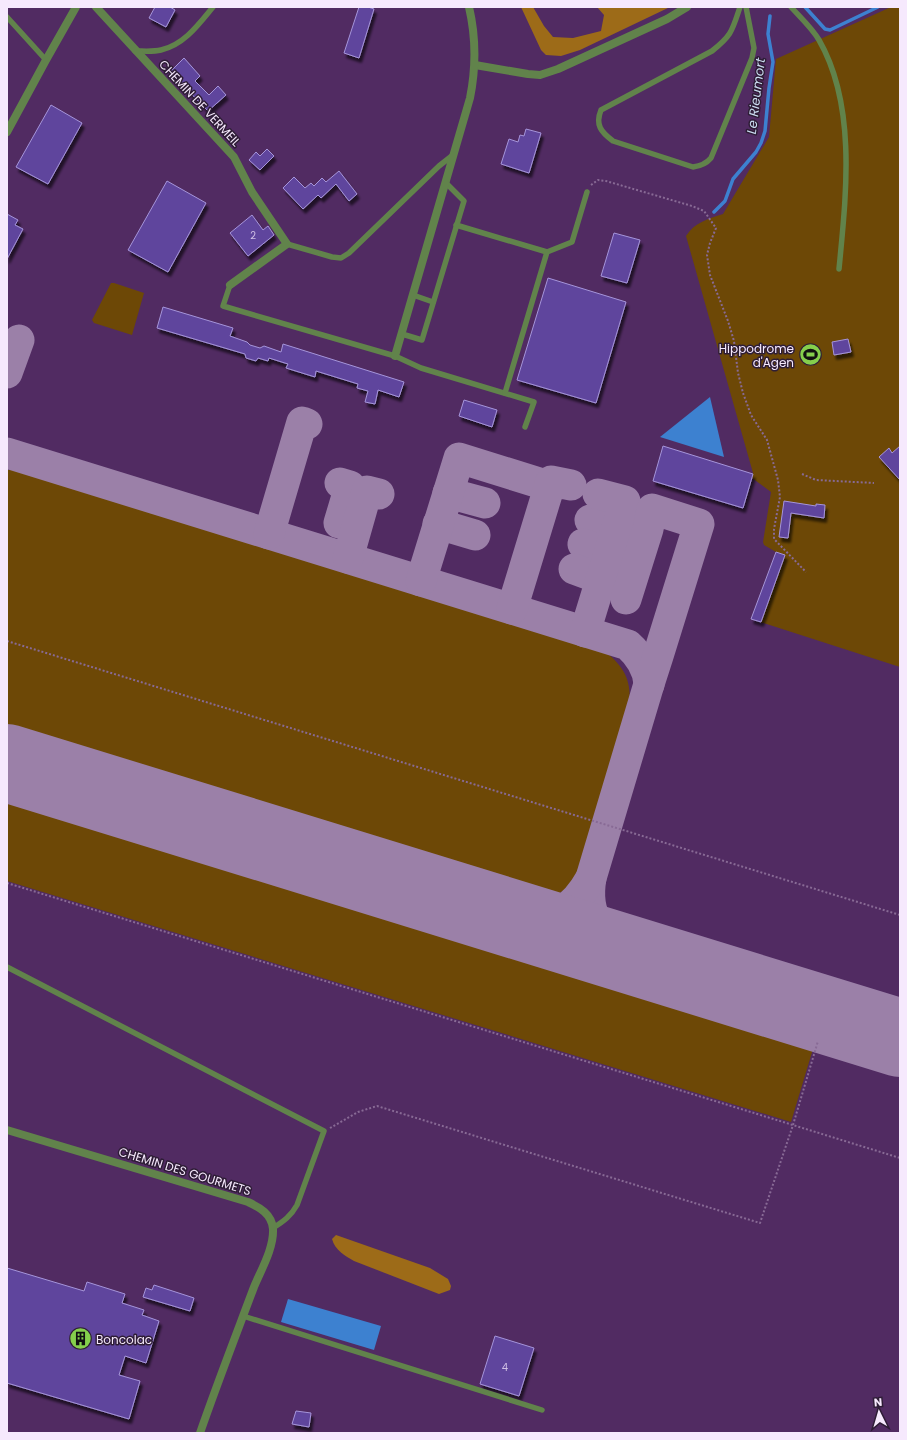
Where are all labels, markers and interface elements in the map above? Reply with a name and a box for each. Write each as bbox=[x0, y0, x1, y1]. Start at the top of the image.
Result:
street label: CHEMIN DE VERMEIL bbox=[155, 56, 245, 150]
water label: Le Rieumort bbox=[742, 57, 770, 135]
house number: 2 bbox=[250, 228, 256, 243]
place label: Hippodrome d'Agen bbox=[719, 340, 794, 371]
sports icon: Hippodrome d'Agen bbox=[797, 342, 823, 368]
street label: CHEMIN DES GOURMETS bbox=[117, 1143, 253, 1199]
building icon: Boncolac bbox=[67, 1326, 93, 1352]
place label: Boncolac bbox=[96, 1331, 152, 1348]
house number: 4 bbox=[502, 1360, 508, 1375]
north arrow bbox=[859, 1392, 899, 1432]
text: N bbox=[873, 1394, 883, 1410]

